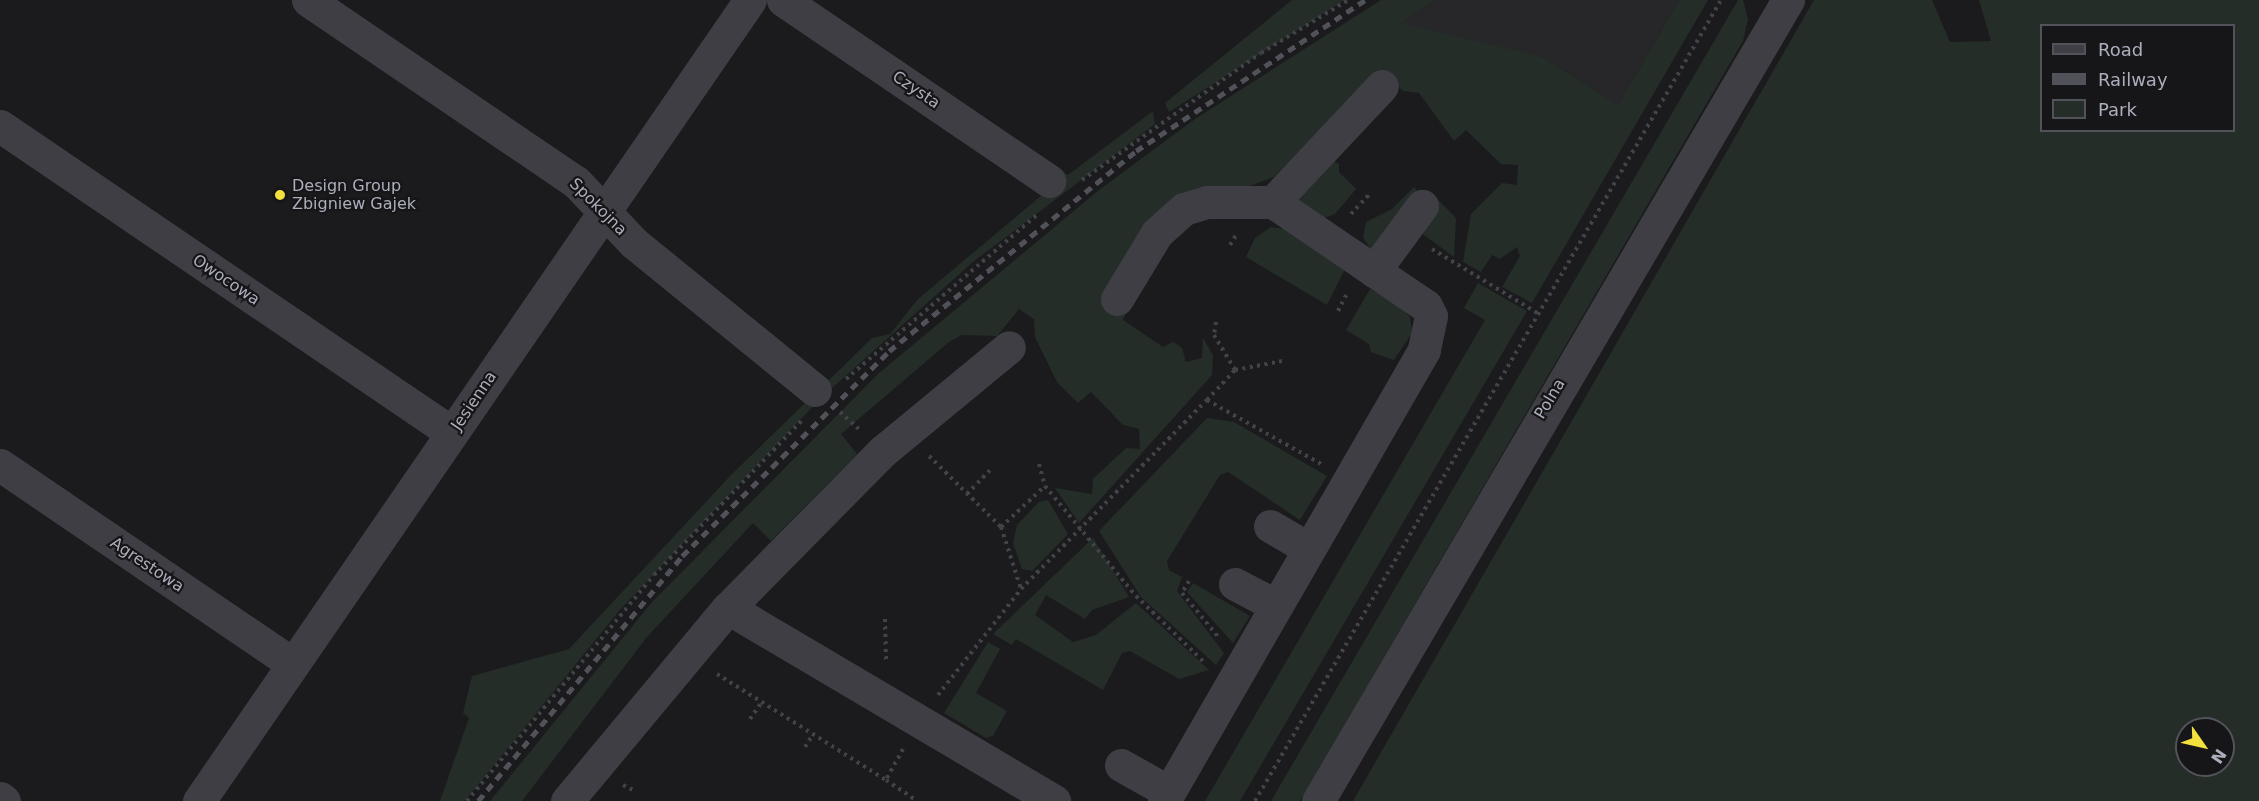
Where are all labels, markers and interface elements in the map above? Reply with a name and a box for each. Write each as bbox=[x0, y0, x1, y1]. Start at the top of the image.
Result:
legend bbox=[2040, 24, 2235, 132]
text: Road bbox=[2098, 39, 2143, 60]
street label: Czysta bbox=[888, 67, 944, 113]
text: Railway bbox=[2098, 69, 2168, 90]
text: Park bbox=[2098, 99, 2137, 120]
street label: Spokojna bbox=[565, 174, 631, 240]
place label: Design Group Zbigniew Gajek bbox=[292, 176, 416, 214]
marker: Design Group Zbigniew Gajek bbox=[273, 188, 287, 202]
street label: Owocowa bbox=[189, 251, 263, 309]
street label: Jesienna bbox=[447, 368, 501, 434]
street label: Polna bbox=[1531, 376, 1569, 422]
street label: Agrestowa bbox=[107, 533, 187, 597]
north arrow bbox=[2175, 717, 2235, 777]
text: N bbox=[2207, 745, 2230, 767]

